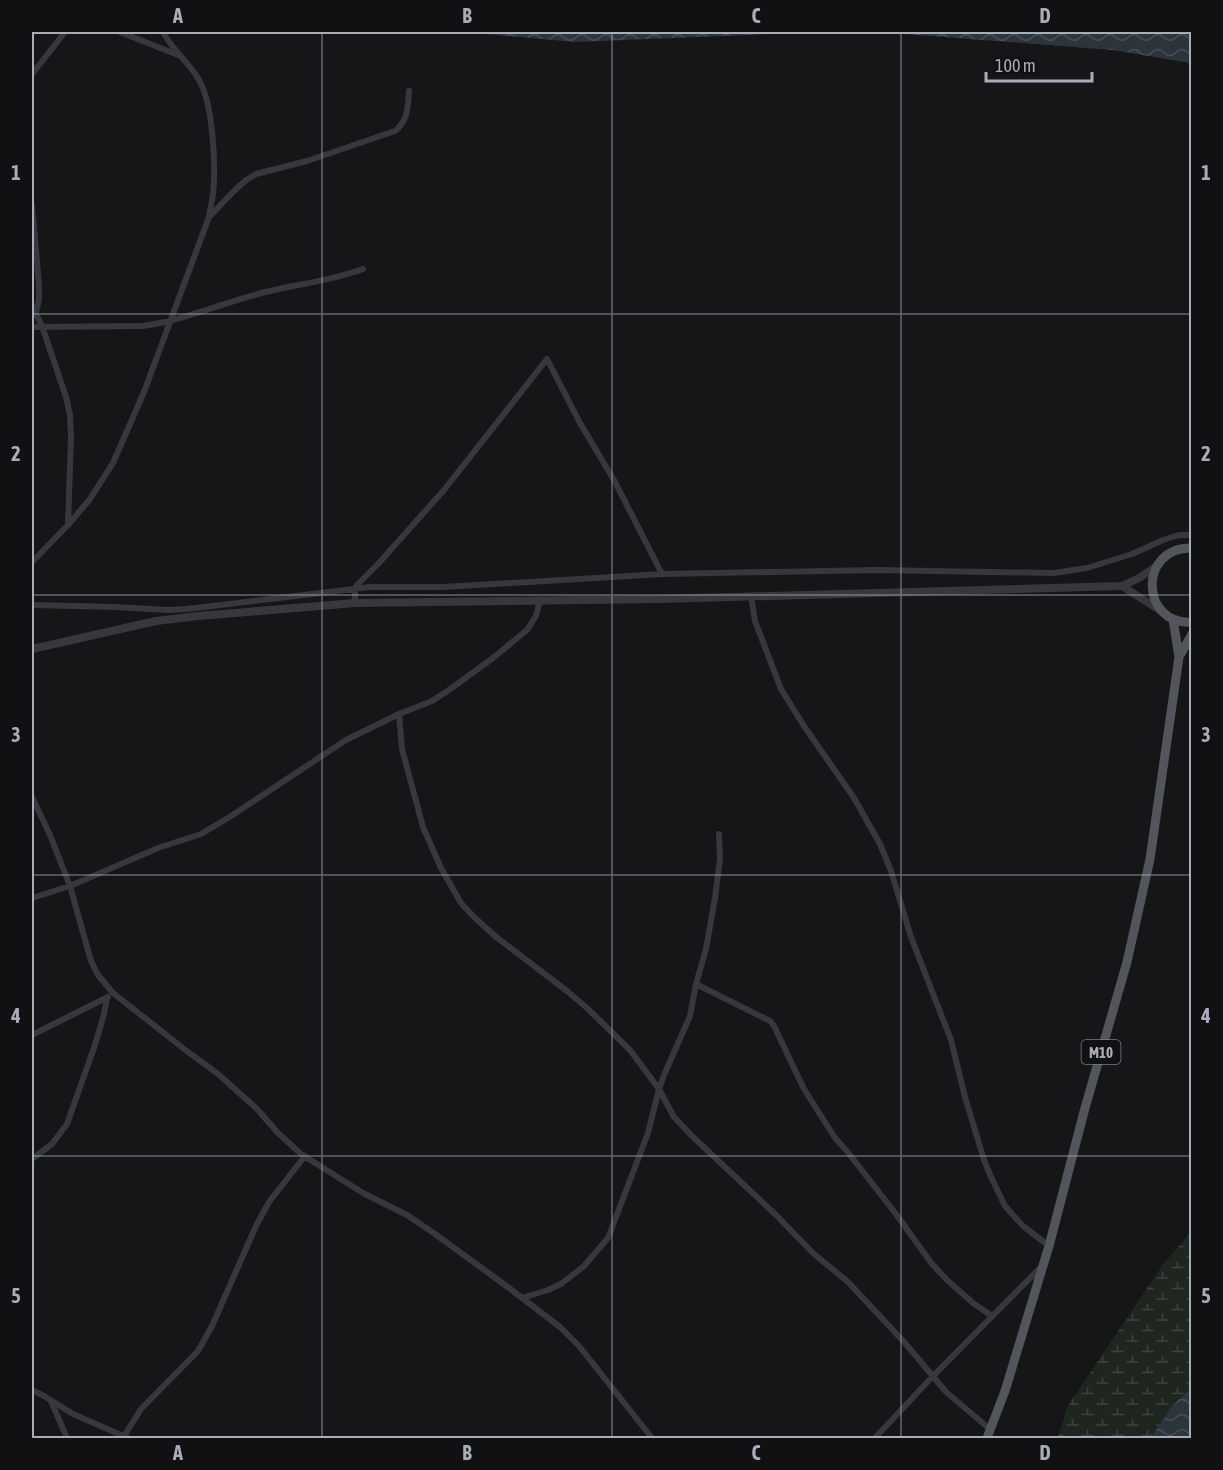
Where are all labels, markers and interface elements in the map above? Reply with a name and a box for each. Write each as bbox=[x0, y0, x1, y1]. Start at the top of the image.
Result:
text: A bbox=[172, 4, 183, 27]
text: B bbox=[462, 4, 472, 27]
text: C bbox=[752, 4, 761, 27]
text: D bbox=[1039, 4, 1051, 27]
scale bar bbox=[986, 45, 1092, 83]
text: 100 m bbox=[995, 55, 1036, 76]
text: 1 bbox=[11, 161, 21, 184]
text: 1 bbox=[1201, 161, 1211, 184]
text: 2 bbox=[11, 442, 21, 465]
text: 2 bbox=[1201, 442, 1211, 465]
text: 3 bbox=[11, 723, 21, 746]
text: 3 bbox=[1201, 723, 1211, 746]
text: 4 bbox=[10, 1004, 21, 1027]
text: 4 bbox=[1200, 1004, 1211, 1027]
road number: M10 bbox=[1082, 1040, 1120, 1064]
text: 5 bbox=[11, 1284, 21, 1307]
text: 5 bbox=[1201, 1284, 1211, 1307]
text: A bbox=[172, 1441, 183, 1464]
text: B bbox=[462, 1441, 472, 1464]
text: C bbox=[752, 1441, 761, 1464]
text: D bbox=[1039, 1441, 1051, 1464]

